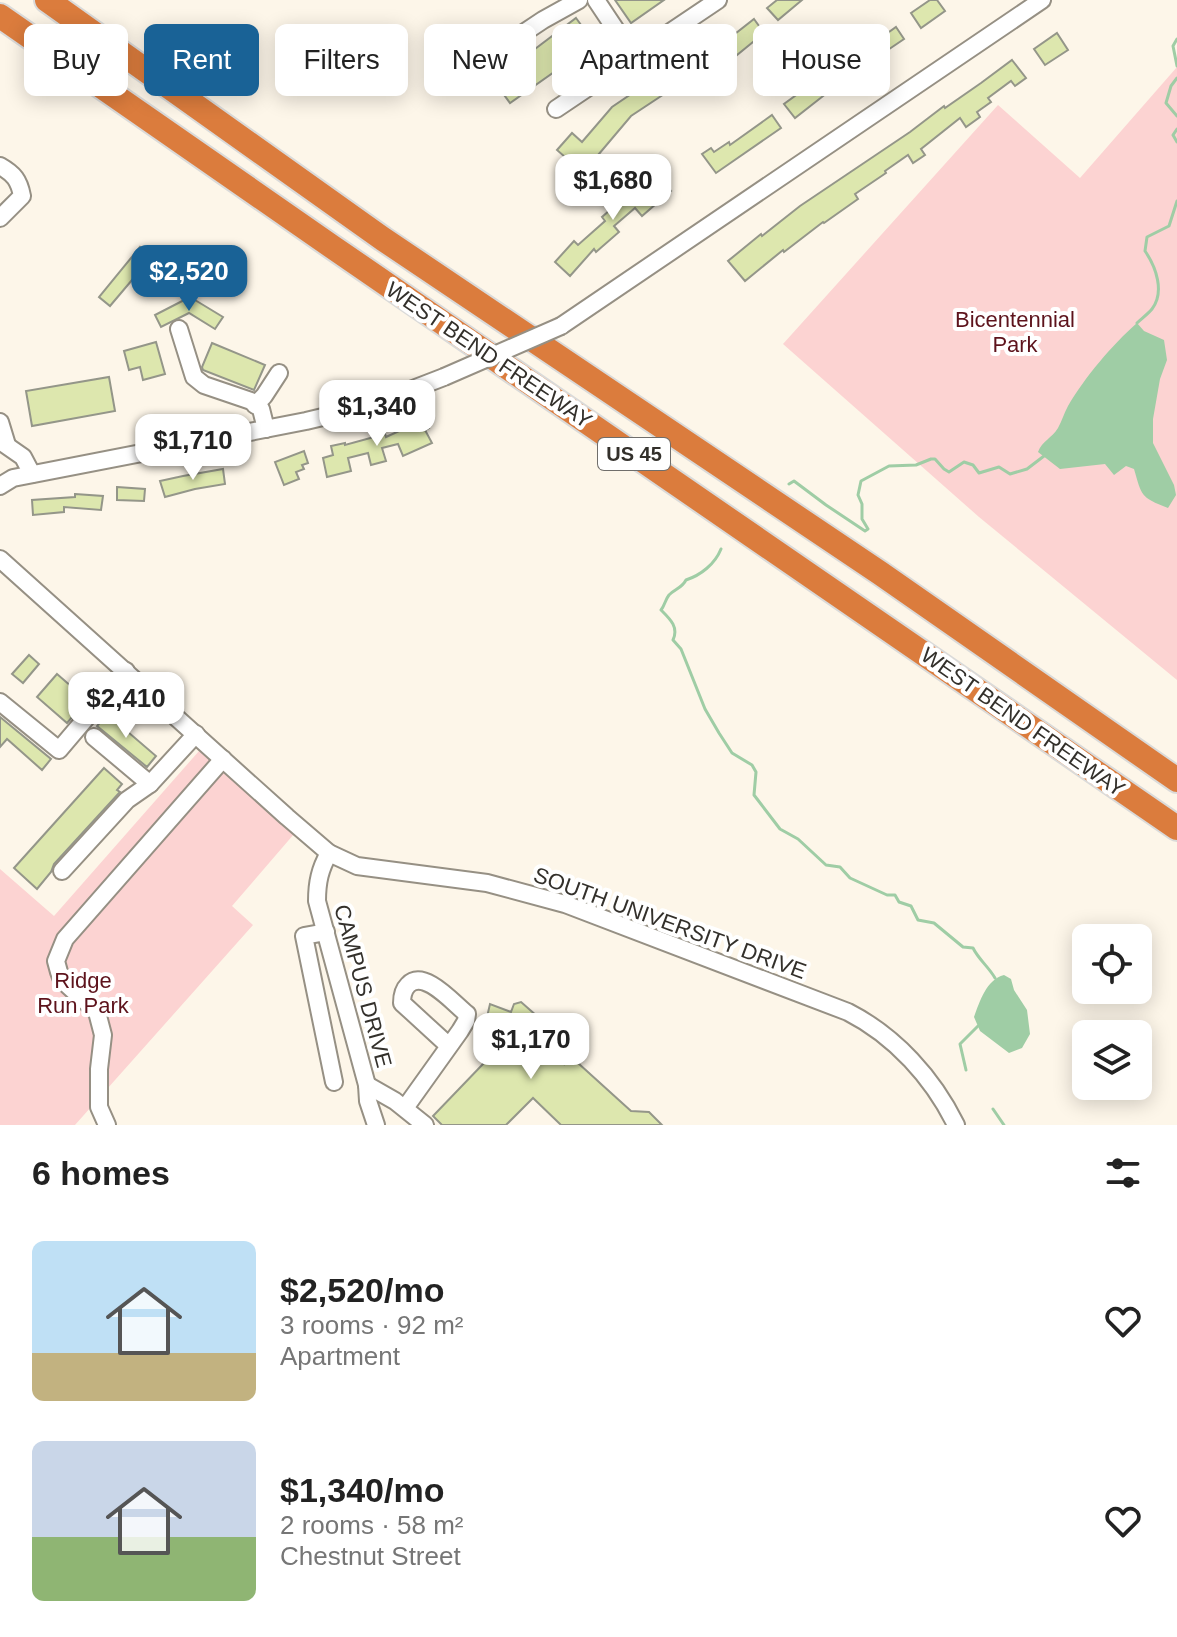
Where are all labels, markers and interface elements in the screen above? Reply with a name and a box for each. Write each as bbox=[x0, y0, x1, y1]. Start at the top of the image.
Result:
chip: Buy bbox=[24, 24, 128, 96]
chip: Rent bbox=[144, 24, 259, 96]
chip: Filters bbox=[275, 24, 408, 96]
chip: New bbox=[424, 24, 536, 96]
chip: Apartment bbox=[552, 24, 737, 96]
chip: House bbox=[753, 24, 890, 96]
pin: $1,680 bbox=[548, 154, 678, 222]
text: $1,680 bbox=[573, 165, 653, 195]
pin: $2,520 bbox=[124, 245, 254, 313]
text: $2,520 bbox=[149, 256, 229, 286]
street label: WEST BEND FREEWAY bbox=[381, 277, 597, 433]
park label: Bicentennial Park bbox=[955, 307, 1075, 357]
pin: $1,340 bbox=[312, 380, 442, 448]
text: $1,340 bbox=[337, 391, 417, 421]
pin: $1,710 bbox=[128, 414, 258, 482]
text: $1,710 bbox=[153, 425, 233, 455]
road number: US 45 bbox=[598, 438, 670, 470]
street label: WEST BEND FREEWAY bbox=[916, 642, 1130, 802]
pin: $2,410 bbox=[61, 672, 191, 740]
text: $2,410 bbox=[86, 683, 166, 713]
street label: SOUTH UNIVERSITY DRIVE bbox=[530, 862, 810, 984]
street label: CAMPUS DRIVE bbox=[329, 902, 397, 1070]
map controls bbox=[1072, 924, 1152, 1100]
button: locate bbox=[1072, 924, 1152, 1004]
park label: Ridge Run Park bbox=[37, 968, 130, 1018]
pin: $1,170 bbox=[466, 1013, 596, 1081]
button: layers bbox=[1072, 1020, 1152, 1100]
text: $1,170 bbox=[491, 1024, 571, 1054]
icon: filters bbox=[1101, 1151, 1145, 1195]
text: 6 homes bbox=[32, 1154, 170, 1192]
text: $2,520/mo bbox=[280, 1271, 444, 1309]
icon: home bbox=[96, 1273, 192, 1369]
icon: heart bbox=[1101, 1299, 1145, 1343]
text: 3 rooms · 92 m² bbox=[280, 1310, 464, 1340]
text: Apartment bbox=[280, 1341, 400, 1371]
text: $1,340/mo bbox=[280, 1471, 444, 1509]
icon: home bbox=[96, 1473, 192, 1569]
icon: heart bbox=[1101, 1499, 1145, 1543]
text: 2 rooms · 58 m² bbox=[280, 1510, 464, 1540]
text: Chestnut Street bbox=[280, 1541, 461, 1571]

